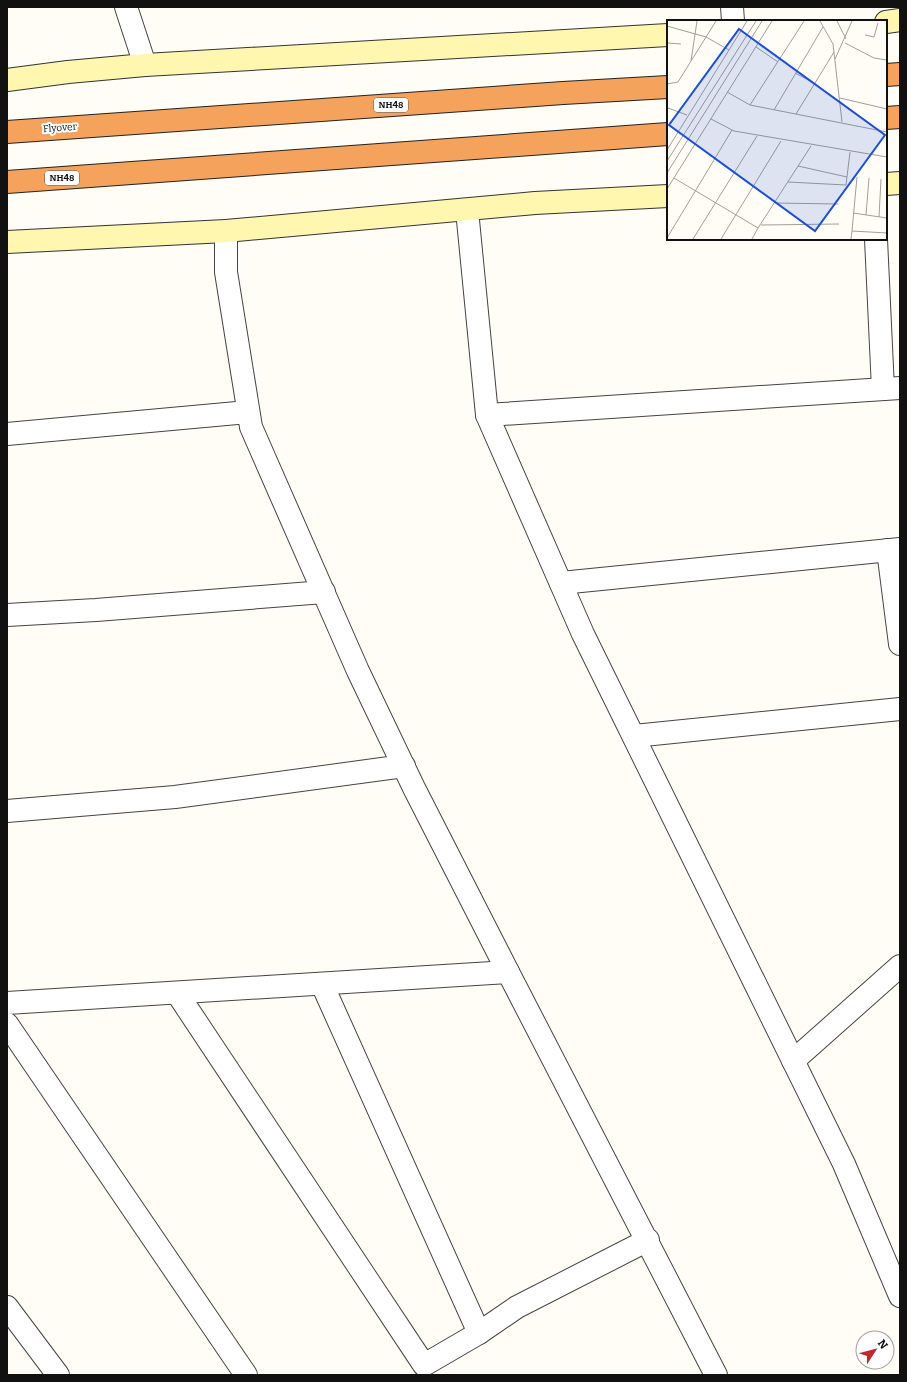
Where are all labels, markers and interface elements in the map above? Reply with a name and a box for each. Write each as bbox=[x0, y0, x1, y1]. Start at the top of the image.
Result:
inset map bbox=[667, 20, 887, 240]
road number: NH48 bbox=[374, 98, 408, 112]
street label: Flyover bbox=[43, 121, 78, 135]
road number: NH48 bbox=[45, 171, 79, 185]
north arrow bbox=[855, 1330, 895, 1370]
text: N bbox=[875, 1337, 891, 1352]

